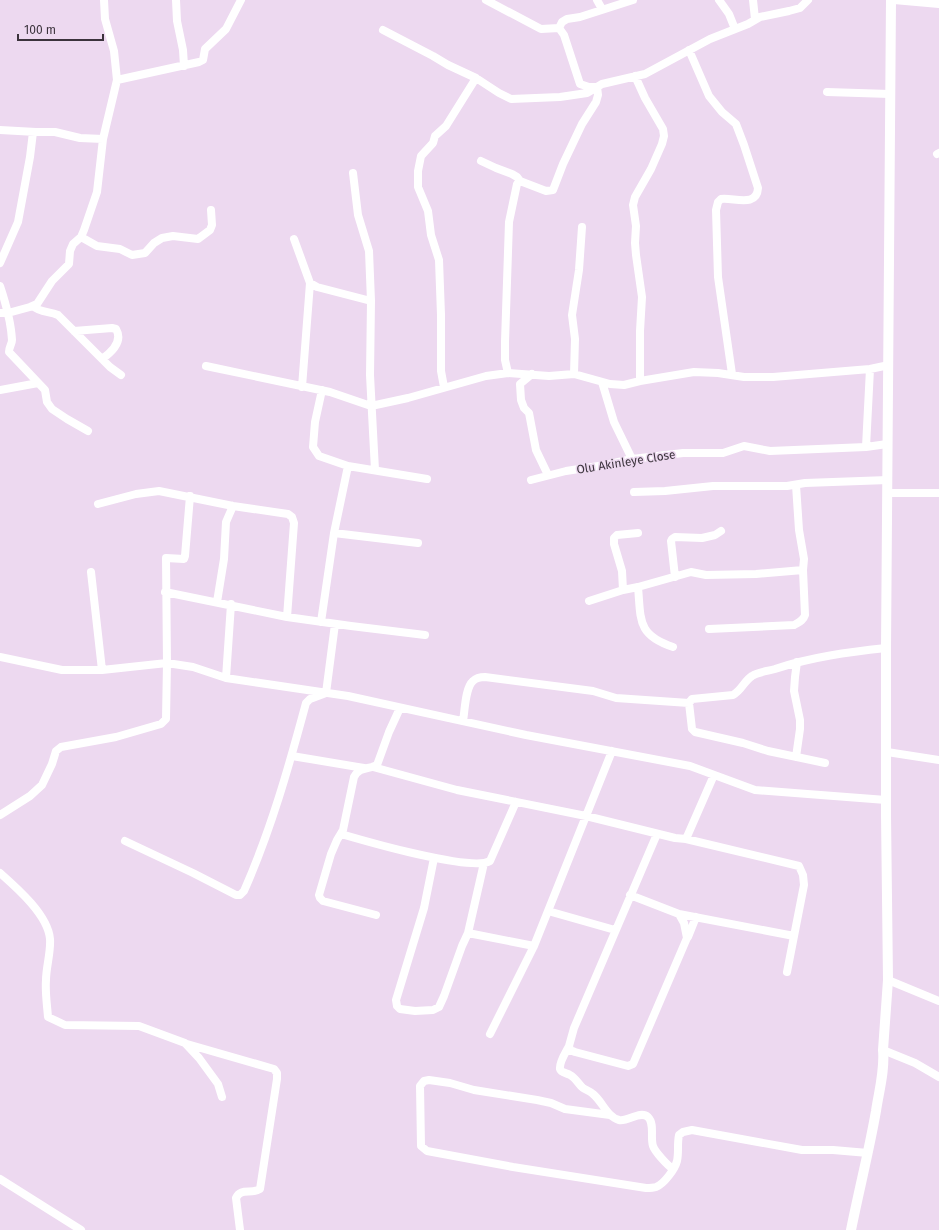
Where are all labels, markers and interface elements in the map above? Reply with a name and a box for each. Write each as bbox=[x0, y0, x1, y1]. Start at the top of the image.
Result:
scale bar bbox=[18, 16, 103, 42]
text: 100 m bbox=[24, 23, 56, 37]
street label: Olu Akinleye Close bbox=[575, 447, 677, 477]

